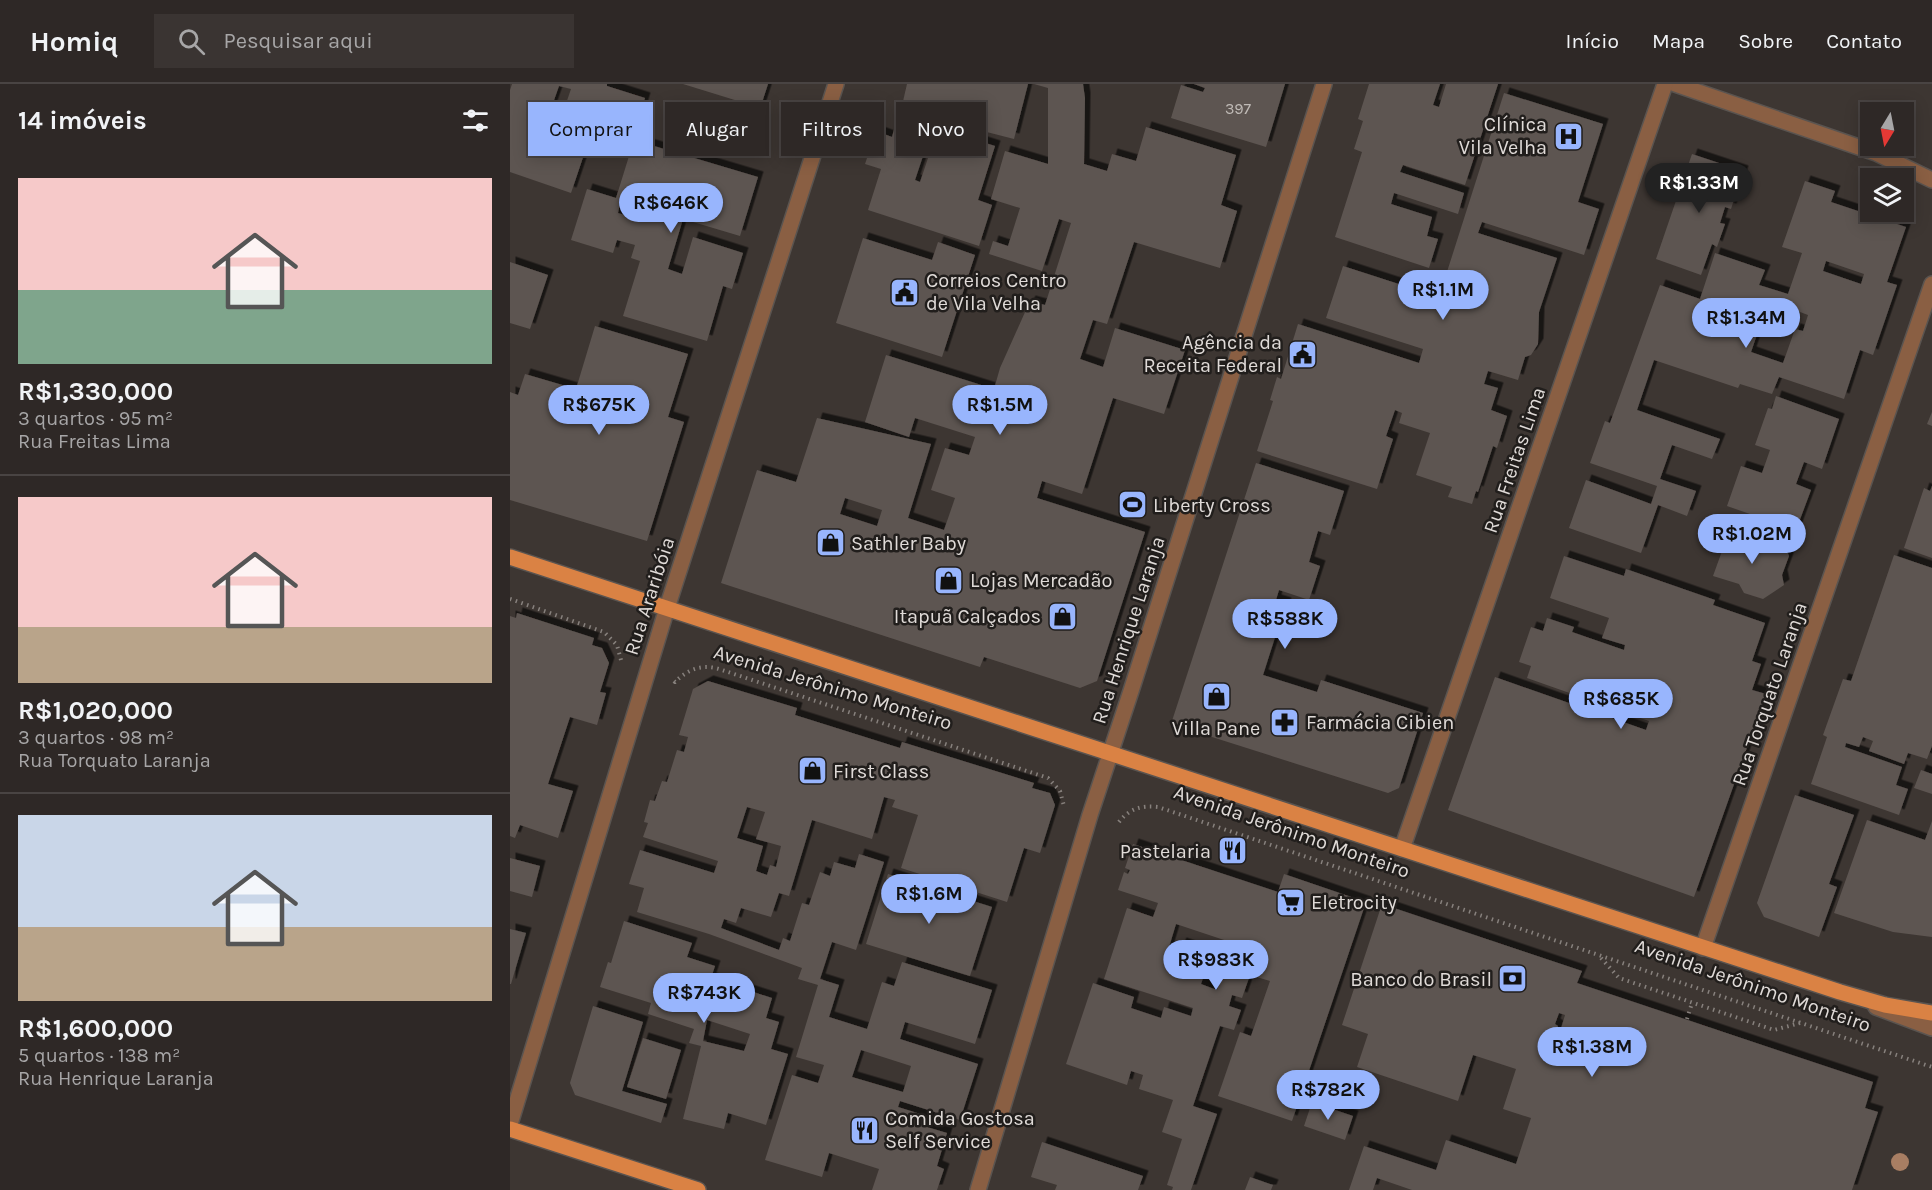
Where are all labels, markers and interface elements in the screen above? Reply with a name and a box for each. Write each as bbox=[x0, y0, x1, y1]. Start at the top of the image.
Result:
search box bbox=[154, 14, 574, 68]
text: Homiq bbox=[30, 25, 118, 58]
icon: search bbox=[175, 25, 208, 58]
text: Pesquisar aqui bbox=[223, 28, 373, 54]
text: Início bbox=[1566, 29, 1619, 53]
text: Mapa bbox=[1652, 29, 1705, 53]
text: Sobre bbox=[1738, 29, 1793, 53]
text: Contato bbox=[1826, 29, 1902, 53]
house number: 397 bbox=[1225, 99, 1252, 118]
chip: Comprar bbox=[528, 102, 653, 156]
chip: Alugar bbox=[665, 102, 769, 156]
chip: Filtros bbox=[781, 102, 884, 156]
chip: Novo bbox=[896, 102, 986, 156]
north arrow bbox=[1860, 102, 1914, 156]
map controls bbox=[1860, 102, 1914, 222]
icon: filters bbox=[459, 104, 492, 137]
text: 14 imóveis bbox=[18, 105, 147, 136]
place label: Clínica Vila Velha bbox=[1459, 113, 1547, 159]
hospital icon: Clínica Vila Velha bbox=[1552, 120, 1584, 152]
pin: R$1.33M bbox=[1644, 163, 1754, 214]
button: layers bbox=[1860, 168, 1914, 222]
text: R$1.33M bbox=[1659, 171, 1739, 194]
pin: R$646K bbox=[622, 183, 720, 234]
text: R$646K bbox=[633, 191, 709, 214]
icon: home bbox=[201, 217, 309, 325]
place label: Correios Centro de Vila Velha bbox=[926, 269, 1066, 315]
pin: R$1.1M bbox=[1394, 270, 1492, 321]
public building icon: Correios Centro de Vila Velha bbox=[889, 276, 921, 308]
text: R$1.1M bbox=[1412, 278, 1474, 301]
pin: R$1.34M bbox=[1691, 298, 1801, 349]
text: R$1.34M bbox=[1706, 306, 1786, 329]
place label: Agência da Receita Federal bbox=[1144, 331, 1282, 377]
public building icon: Agência da Receita Federal bbox=[1287, 338, 1319, 370]
text: R$1,330,000 bbox=[18, 376, 173, 407]
street label: Rua Freitas Lima bbox=[1479, 384, 1550, 536]
pin: R$675K bbox=[550, 385, 648, 436]
pin: R$1.5M bbox=[951, 385, 1049, 436]
text: R$675K bbox=[562, 393, 636, 416]
text: R$1.5M bbox=[966, 393, 1034, 416]
text: 3 quartos · 95 m² bbox=[18, 407, 173, 430]
text: Rua Freitas Lima bbox=[18, 430, 171, 453]
sports icon: Liberty Cross bbox=[1116, 489, 1148, 521]
place label: Liberty Cross bbox=[1153, 494, 1271, 517]
pin: R$1.02M bbox=[1697, 514, 1807, 565]
text: R$1.02M bbox=[1712, 522, 1792, 545]
shop icon: Sathler Baby bbox=[814, 527, 846, 559]
place label: Sathler Baby bbox=[851, 532, 966, 555]
street label: Rua Henrique Laranja bbox=[1087, 533, 1170, 727]
street label: Rua Araribóia bbox=[620, 534, 679, 658]
icon: home bbox=[201, 536, 309, 644]
shop icon: Lojas Mercadão bbox=[933, 564, 965, 596]
place label: Lojas Mercadão bbox=[970, 569, 1112, 592]
pin: R$588K bbox=[1236, 599, 1334, 650]
street label: Rua Torquato Laranja bbox=[1727, 599, 1812, 789]
shop icon: Itapuã Calçados bbox=[1046, 600, 1078, 632]
place label: Itapuã Calçados bbox=[894, 605, 1041, 628]
text: R$588K bbox=[1246, 607, 1324, 630]
street label: Avenida Jerônimo Monteiro bbox=[711, 640, 955, 735]
pin: R$685K bbox=[1572, 679, 1670, 730]
shop icon: Villa Pane bbox=[1200, 681, 1232, 713]
text: R$685K bbox=[1583, 687, 1659, 710]
text: R$1,020,000 bbox=[18, 695, 173, 726]
pharmacy icon: Farmácia Cibien bbox=[1269, 706, 1301, 738]
place label: Farmácia Cibien bbox=[1306, 711, 1454, 734]
place label: Villa Pane bbox=[1172, 717, 1260, 740]
text: 3 quartos · 98 m² bbox=[18, 726, 174, 749]
text: Rua Torquato Laranja bbox=[18, 749, 211, 772]
shop icon: First Class bbox=[796, 755, 828, 787]
place label: First Class bbox=[833, 760, 929, 783]
street label: Avenida Jerônimo Monteiro bbox=[1171, 780, 1413, 883]
restaurant icon: Pastelaria bbox=[1216, 835, 1248, 867]
place label: Pastelaria bbox=[1120, 840, 1211, 863]
icon: home bbox=[201, 854, 309, 962]
pin: R$1.6M bbox=[880, 874, 978, 925]
text: R$1.6M bbox=[895, 882, 963, 905]
supermarket icon: Eletrocity bbox=[1274, 886, 1306, 918]
place label: Eletrocity bbox=[1311, 891, 1397, 914]
street label: Avenida Jerônimo Monteiro bbox=[1632, 934, 1874, 1037]
pin: R$983K bbox=[1167, 940, 1265, 991]
text: R$983K bbox=[1177, 948, 1255, 971]
bank icon: Banco do Brasil bbox=[1497, 963, 1529, 995]
place label: Banco do Brasil bbox=[1350, 968, 1492, 991]
pin: R$743K bbox=[655, 973, 753, 1024]
text: R$743K bbox=[667, 981, 741, 1004]
text: R$1,600,000 bbox=[18, 1013, 173, 1044]
pin: R$1.38M bbox=[1537, 1027, 1647, 1078]
text: R$1.38M bbox=[1552, 1035, 1632, 1058]
text: 5 quartos · 138 m² bbox=[18, 1044, 180, 1067]
text: Rua Henrique Laranja bbox=[18, 1067, 214, 1090]
pin: R$782K bbox=[1279, 1070, 1377, 1121]
text: R$782K bbox=[1291, 1078, 1365, 1101]
place label: Comida Gostosa Self Service bbox=[885, 1107, 1035, 1153]
restaurant icon: Comida Gostosa Self Service bbox=[848, 1114, 880, 1146]

